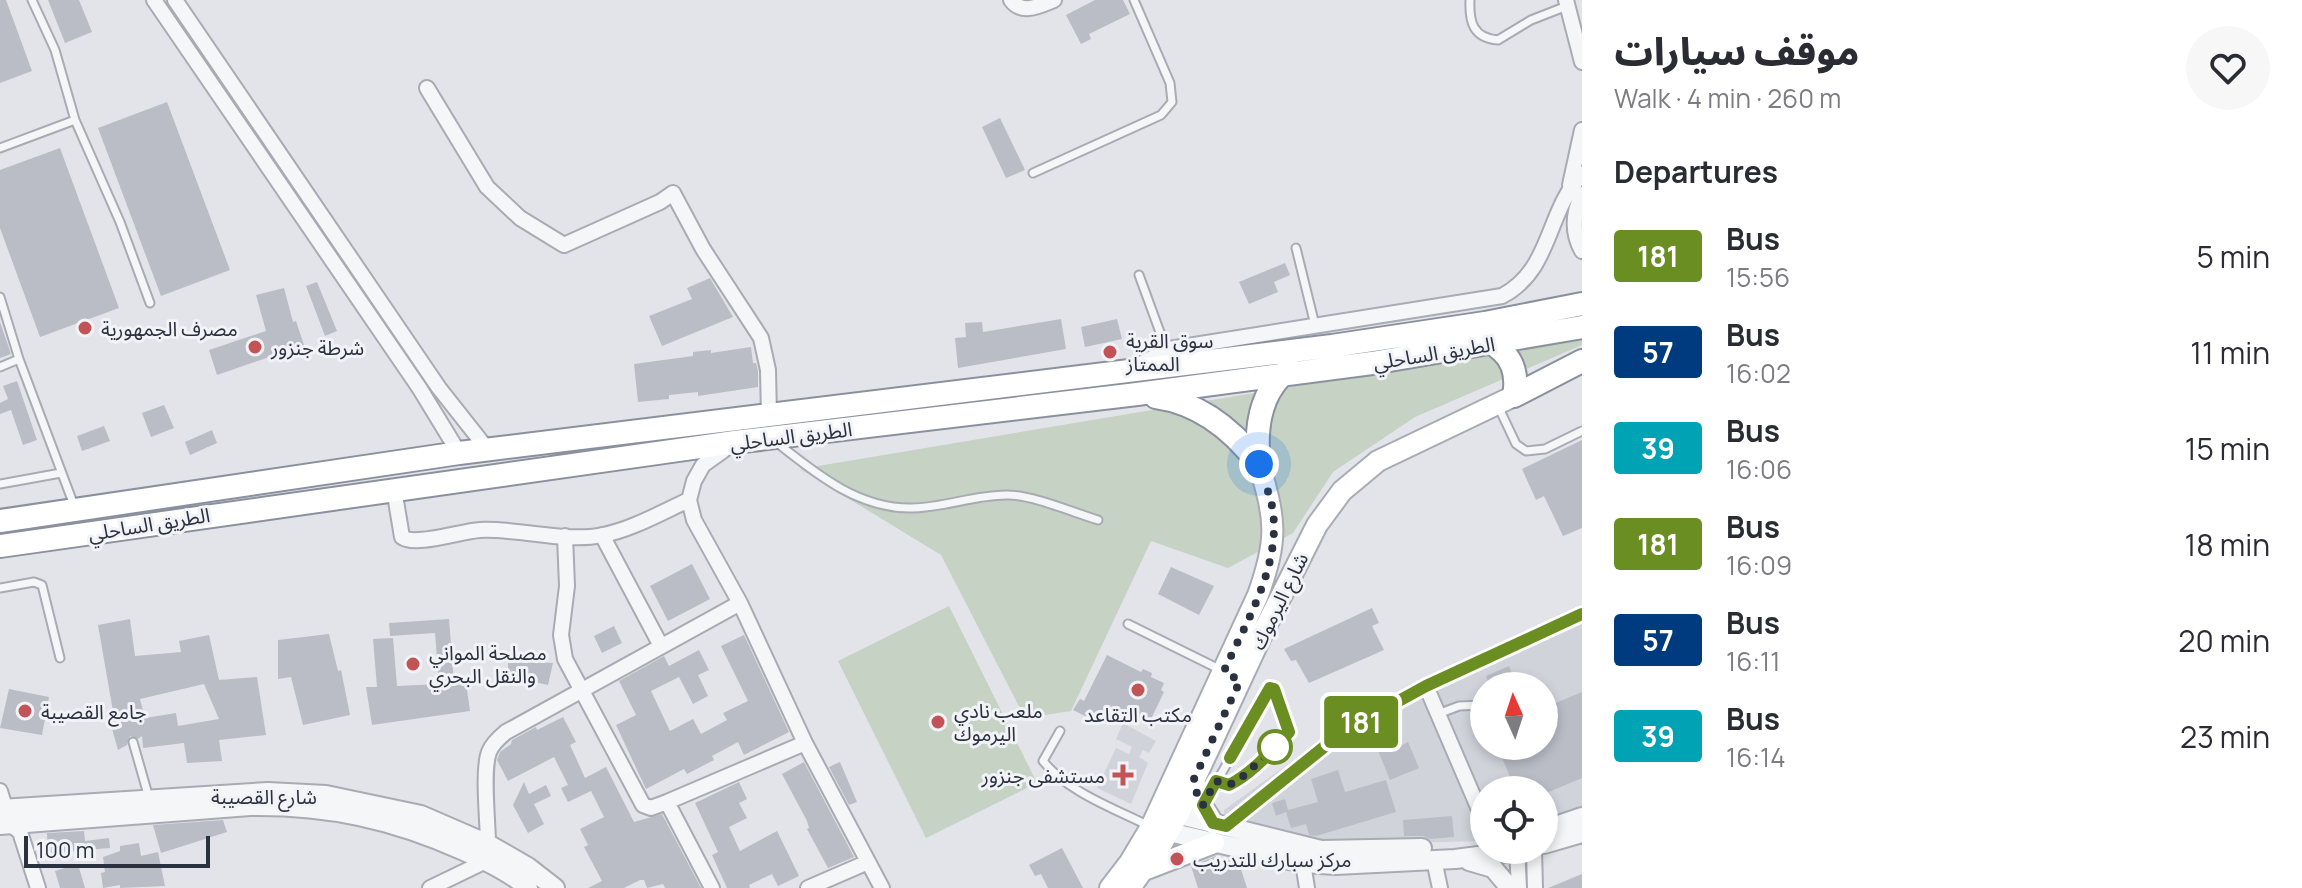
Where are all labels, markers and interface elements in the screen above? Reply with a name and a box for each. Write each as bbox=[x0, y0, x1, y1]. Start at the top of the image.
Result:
text: موقف سيارات bbox=[1614, 24, 1859, 76]
button: heart bbox=[2186, 26, 2270, 110]
text: Walk · 4 min · 260 m bbox=[1614, 80, 1841, 116]
text: Departures bbox=[1614, 151, 1778, 192]
text: Bus bbox=[1726, 218, 1780, 259]
text: 5 min bbox=[2196, 236, 2270, 277]
text: 181 bbox=[1637, 237, 1679, 275]
text: 15:56 bbox=[1726, 259, 1790, 295]
text: Bus bbox=[1726, 314, 1780, 355]
place label: مصرف الجمهورية bbox=[101, 315, 238, 342]
marker: مصرف الجمهورية bbox=[76, 319, 94, 337]
place label: سوق القرية الممتاز bbox=[1125, 327, 1213, 377]
street label: الطريق الساحلي bbox=[1371, 330, 1497, 379]
text: 11 min bbox=[2190, 332, 2270, 373]
text: 57 bbox=[1642, 333, 1674, 371]
place label: شرطة جنزور bbox=[270, 334, 364, 361]
marker: شرطة جنزور bbox=[246, 338, 264, 356]
marker: سوق القرية الممتاز bbox=[1101, 343, 1119, 361]
text: 16:02 bbox=[1726, 355, 1791, 391]
text: Bus bbox=[1726, 410, 1780, 451]
street label: الطريق الساحلي bbox=[728, 415, 854, 460]
text: 15 min bbox=[2185, 428, 2270, 469]
text: 39 bbox=[1641, 429, 1675, 467]
your location bbox=[1239, 444, 1279, 484]
text: 16:06 bbox=[1726, 451, 1792, 487]
street label: الطريق الساحلي bbox=[86, 501, 212, 550]
text: Bus bbox=[1726, 506, 1780, 547]
text: 18 min bbox=[2185, 524, 2270, 565]
text: 181 bbox=[1637, 525, 1679, 563]
text: 16:09 bbox=[1726, 547, 1792, 583]
street label: شارع اليرموك bbox=[1244, 548, 1316, 655]
text: Bus bbox=[1726, 602, 1780, 643]
text: 20 min bbox=[2178, 620, 2270, 661]
text: 57 bbox=[1642, 621, 1674, 659]
place label: مصلحة المواني والنقل البحري bbox=[429, 639, 547, 691]
text: 16:11 bbox=[1726, 643, 1780, 679]
marker: مصلحة المواني والنقل البحري bbox=[404, 655, 422, 673]
north arrow bbox=[1470, 672, 1558, 760]
map controls bbox=[1470, 672, 1558, 864]
marker: مكتب التقاعد bbox=[1129, 681, 1147, 699]
line badge: 181 bbox=[1315, 696, 1407, 748]
place label: ملعب نادي اليرموك bbox=[954, 697, 1043, 747]
place label: جامع القصيبة bbox=[41, 698, 147, 727]
text: Bus bbox=[1726, 698, 1780, 739]
place label: مكتب التقاعد bbox=[1084, 701, 1192, 728]
marker: جامع القصيبة bbox=[16, 702, 34, 720]
text: 181 bbox=[1340, 703, 1382, 741]
marker: ملعب نادي اليرموك bbox=[929, 713, 947, 731]
text: 23 min bbox=[2180, 716, 2270, 757]
text: 39 bbox=[1641, 717, 1675, 755]
unlabelled marker bbox=[1258, 730, 1292, 764]
text: 16:14 bbox=[1726, 739, 1786, 775]
place label: مستشفى جنزور bbox=[981, 762, 1105, 789]
marker: مستشفى جنزور bbox=[1112, 764, 1134, 786]
button: locate bbox=[1470, 776, 1558, 864]
street label: شارع القصيبة bbox=[211, 783, 317, 812]
scale bar bbox=[24, 832, 210, 868]
text: 100 m bbox=[36, 835, 94, 865]
place label: مركز سبارك للتدريب bbox=[1193, 846, 1352, 873]
marker: مركز سبارك للتدريب bbox=[1168, 850, 1186, 868]

